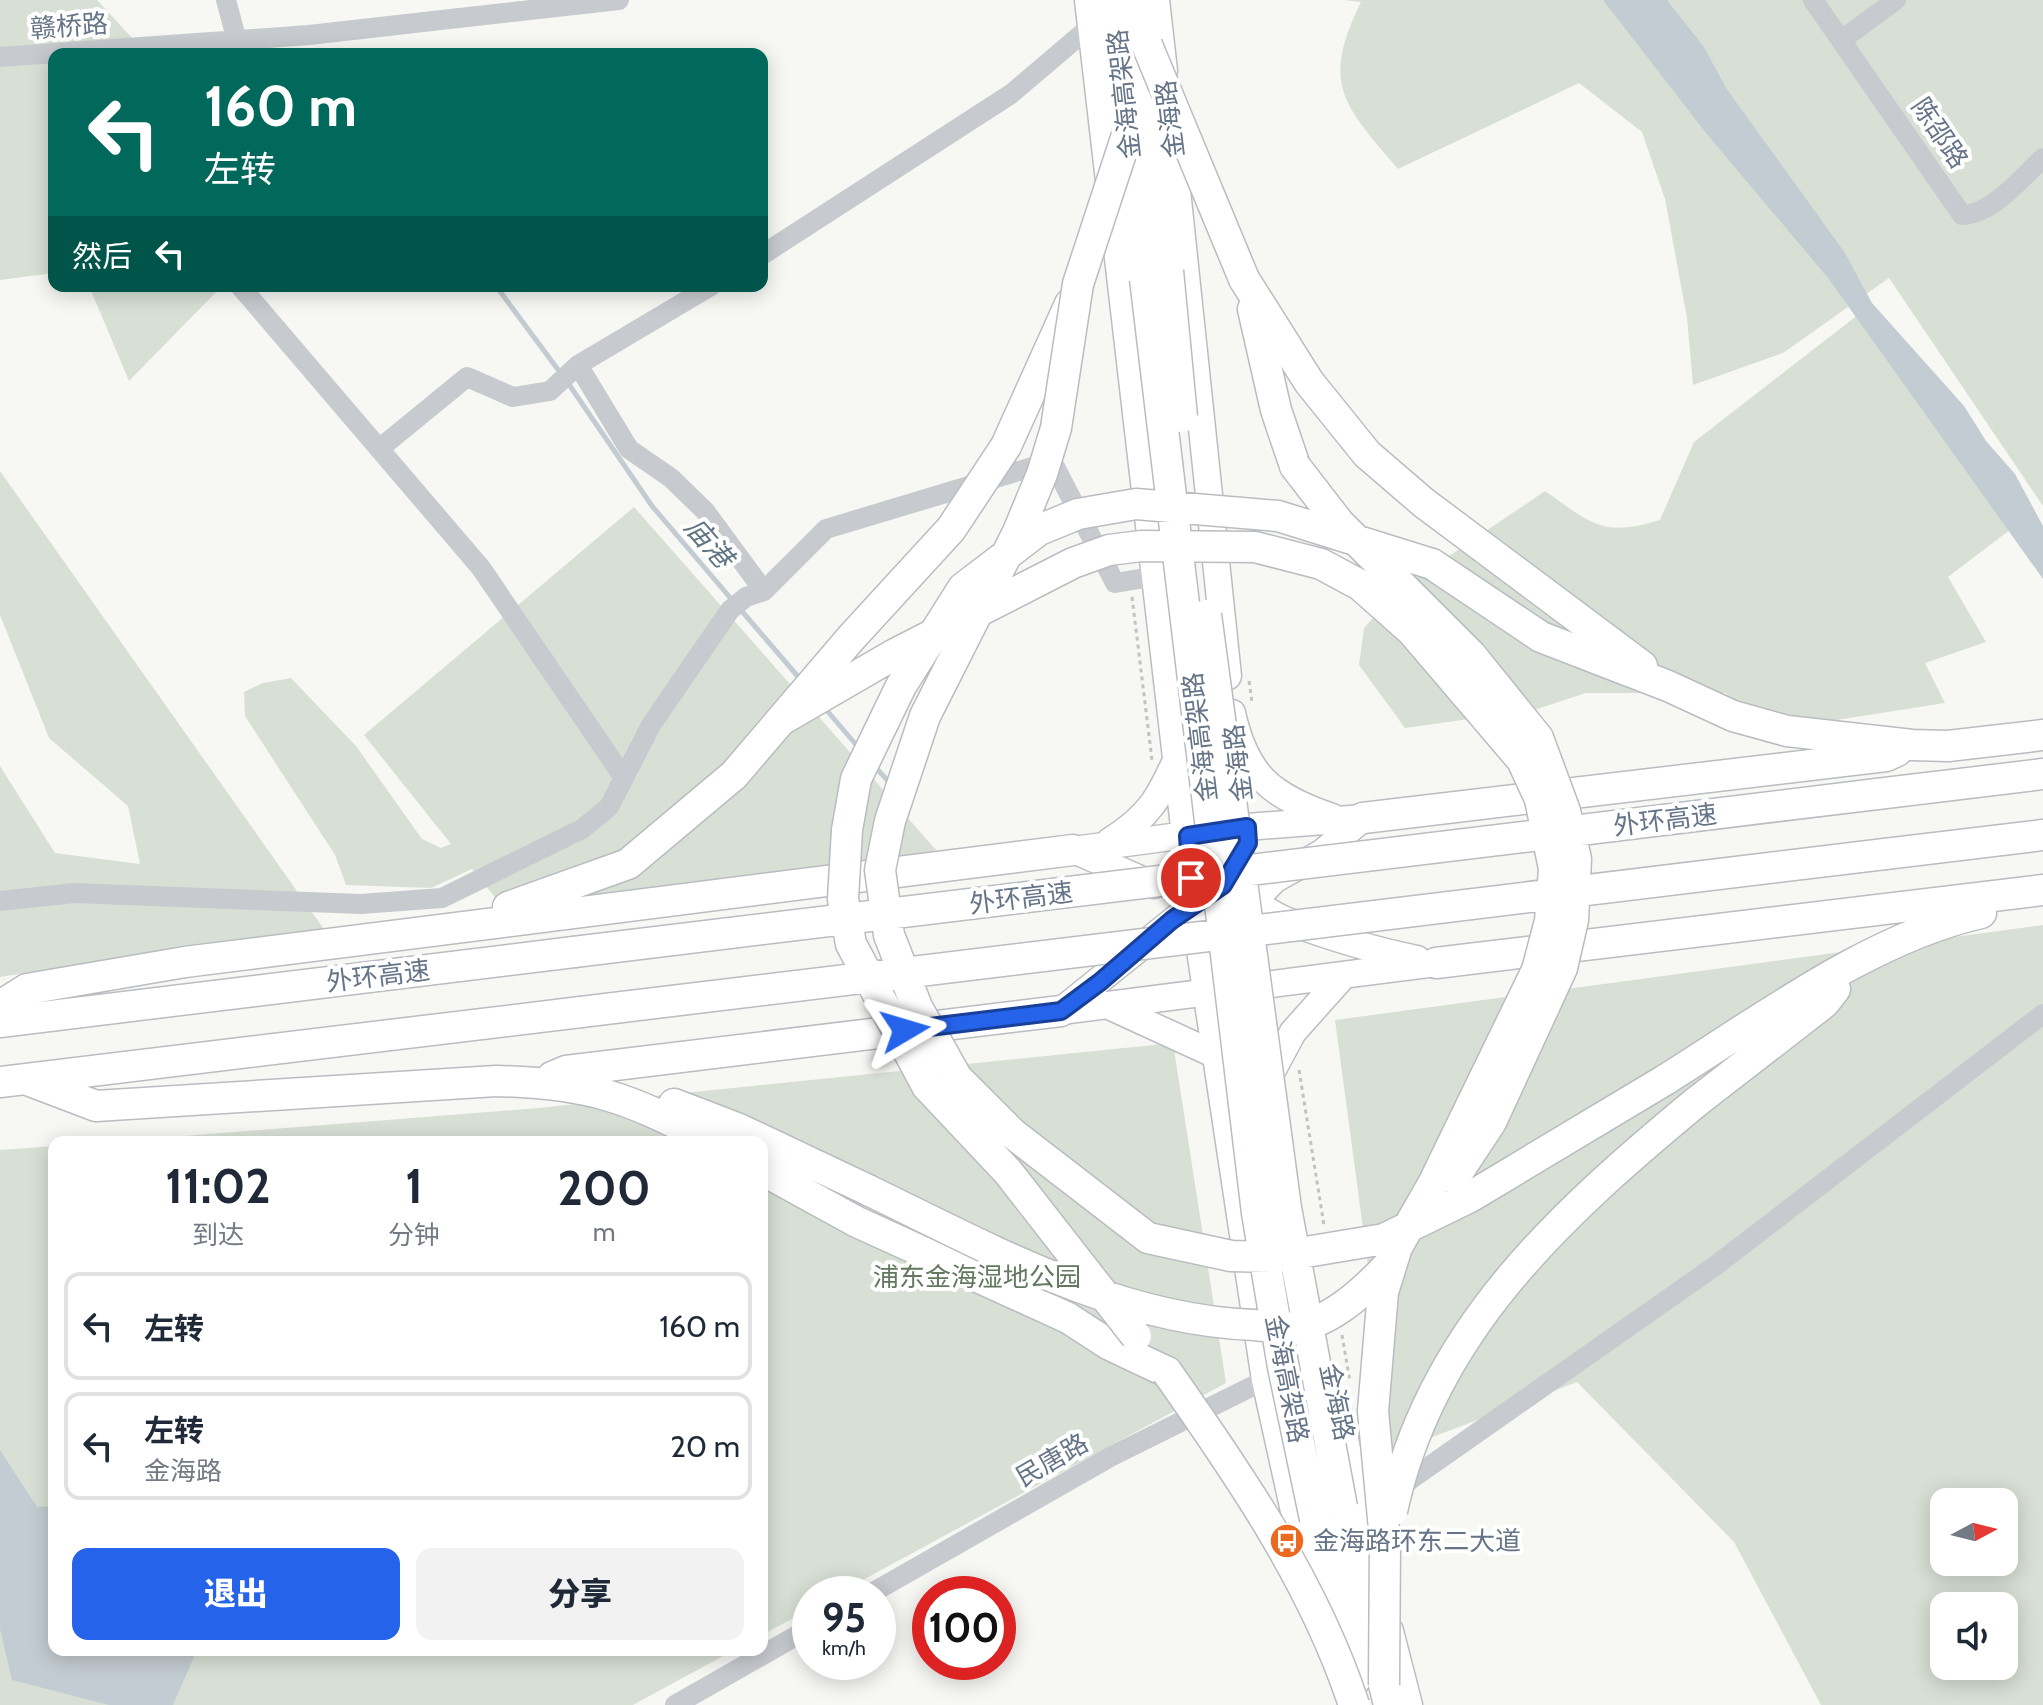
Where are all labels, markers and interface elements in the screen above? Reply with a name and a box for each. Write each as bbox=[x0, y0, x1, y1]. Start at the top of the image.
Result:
street label: 赣桥路 bbox=[29, 7, 109, 45]
street label: 金海高架路 bbox=[1101, 28, 1147, 160]
text: 160 m bbox=[204, 72, 357, 140]
street label: 金海路 bbox=[1149, 78, 1191, 160]
icon: left bbox=[72, 80, 176, 184]
street label: 陈邵路 bbox=[1905, 92, 1975, 174]
text: 左转 bbox=[204, 147, 276, 191]
icon: left bbox=[148, 232, 192, 276]
text: 然后 bbox=[72, 238, 132, 275]
water label: 庙港 bbox=[678, 510, 743, 577]
street label: 金海高架路 bbox=[1176, 671, 1224, 803]
street label: 金海路 bbox=[1217, 722, 1259, 804]
street label: 外环高速 bbox=[1611, 798, 1719, 842]
pin bbox=[1157, 844, 1225, 912]
icon: arrive bbox=[1169, 856, 1213, 900]
street label: 外环高速 bbox=[967, 876, 1075, 920]
street label: 外环高速 bbox=[324, 954, 432, 998]
position arrow bbox=[863, 988, 947, 1072]
text: 11:02 bbox=[165, 1157, 271, 1215]
text: 1 bbox=[405, 1157, 423, 1215]
text: 200 bbox=[557, 1159, 651, 1217]
text: m bbox=[593, 1216, 615, 1248]
text: 到达 bbox=[192, 1219, 244, 1251]
text: 分钟 bbox=[388, 1219, 440, 1251]
park label: 浦东金海湿地公园 bbox=[873, 1261, 1081, 1293]
icon: left bbox=[76, 1304, 120, 1348]
text: 160 m bbox=[659, 1308, 740, 1345]
text: 左转 bbox=[144, 1310, 204, 1347]
street label: 金海高架路 bbox=[1259, 1312, 1315, 1446]
street label: 金海路 bbox=[1313, 1361, 1361, 1443]
text: 左转 bbox=[144, 1412, 204, 1449]
icon: left bbox=[76, 1424, 120, 1468]
street label: 民唐路 bbox=[1010, 1427, 1094, 1493]
text: 20 m bbox=[670, 1428, 740, 1465]
text: 金海路 bbox=[144, 1455, 222, 1487]
north arrow bbox=[1930, 1488, 2018, 1576]
map controls bbox=[1930, 1488, 2018, 1680]
bus stop icon: 金海路环东二大道 bbox=[1268, 1522, 1306, 1560]
place label: 金海路环东二大道 bbox=[1313, 1525, 1521, 1557]
button: 退出 bbox=[72, 1548, 400, 1640]
button: 分享 bbox=[416, 1548, 744, 1640]
speed limit sign: 100 bbox=[912, 1576, 1016, 1680]
button: sound bbox=[1930, 1592, 2018, 1680]
text: 95 bbox=[822, 1593, 866, 1642]
text: km/h bbox=[822, 1636, 866, 1660]

